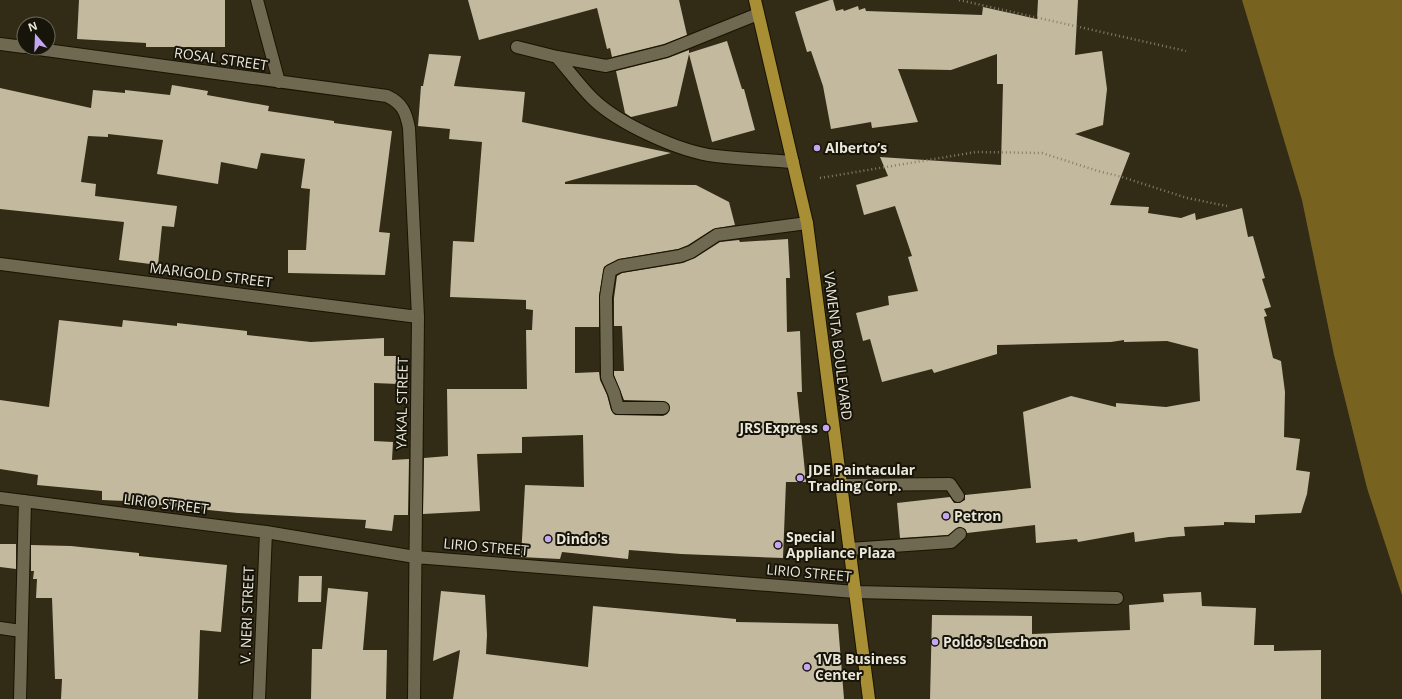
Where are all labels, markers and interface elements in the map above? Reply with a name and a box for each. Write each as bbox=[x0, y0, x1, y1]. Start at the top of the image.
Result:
north arrow bbox=[16, 16, 56, 56]
text: N bbox=[26, 18, 39, 35]
street label: ROSAL STREET bbox=[173, 43, 269, 75]
place label: Alberto’s bbox=[825, 138, 887, 157]
marker: Alberto’s bbox=[812, 143, 822, 153]
street label: MARIGOLD STREET bbox=[149, 258, 274, 291]
street label: VAMENTA BOULEVARD bbox=[820, 271, 857, 421]
street label: YAKAL STREET bbox=[391, 356, 412, 449]
place label: JRS Express bbox=[737, 418, 818, 437]
marker: JRS Express bbox=[821, 423, 831, 433]
place label: JDE Paintacular Trading Corp. bbox=[806, 460, 916, 495]
marker: JDE Paintacular Trading Corp. bbox=[795, 473, 805, 483]
street label: LIRIO STREET bbox=[122, 489, 210, 518]
place label: Petron bbox=[954, 506, 1001, 525]
marker: Petron bbox=[941, 511, 951, 521]
place label: Special Appliance Plaza bbox=[786, 527, 896, 562]
place label: Dindo's bbox=[556, 529, 608, 548]
street label: LIRIO STREET bbox=[443, 533, 530, 560]
marker: Dindo's bbox=[543, 534, 553, 544]
marker: Special Appliance Plaza bbox=[773, 540, 783, 550]
street label: LIRIO STREET bbox=[766, 559, 853, 586]
street label: V. NERI STREET bbox=[235, 566, 258, 664]
place label: Poldo's Lechon bbox=[943, 632, 1047, 651]
marker: Poldo's Lechon bbox=[930, 637, 940, 647]
place label: 1VB Business Center bbox=[815, 649, 906, 684]
marker: 1VB Business Center bbox=[802, 662, 812, 672]

